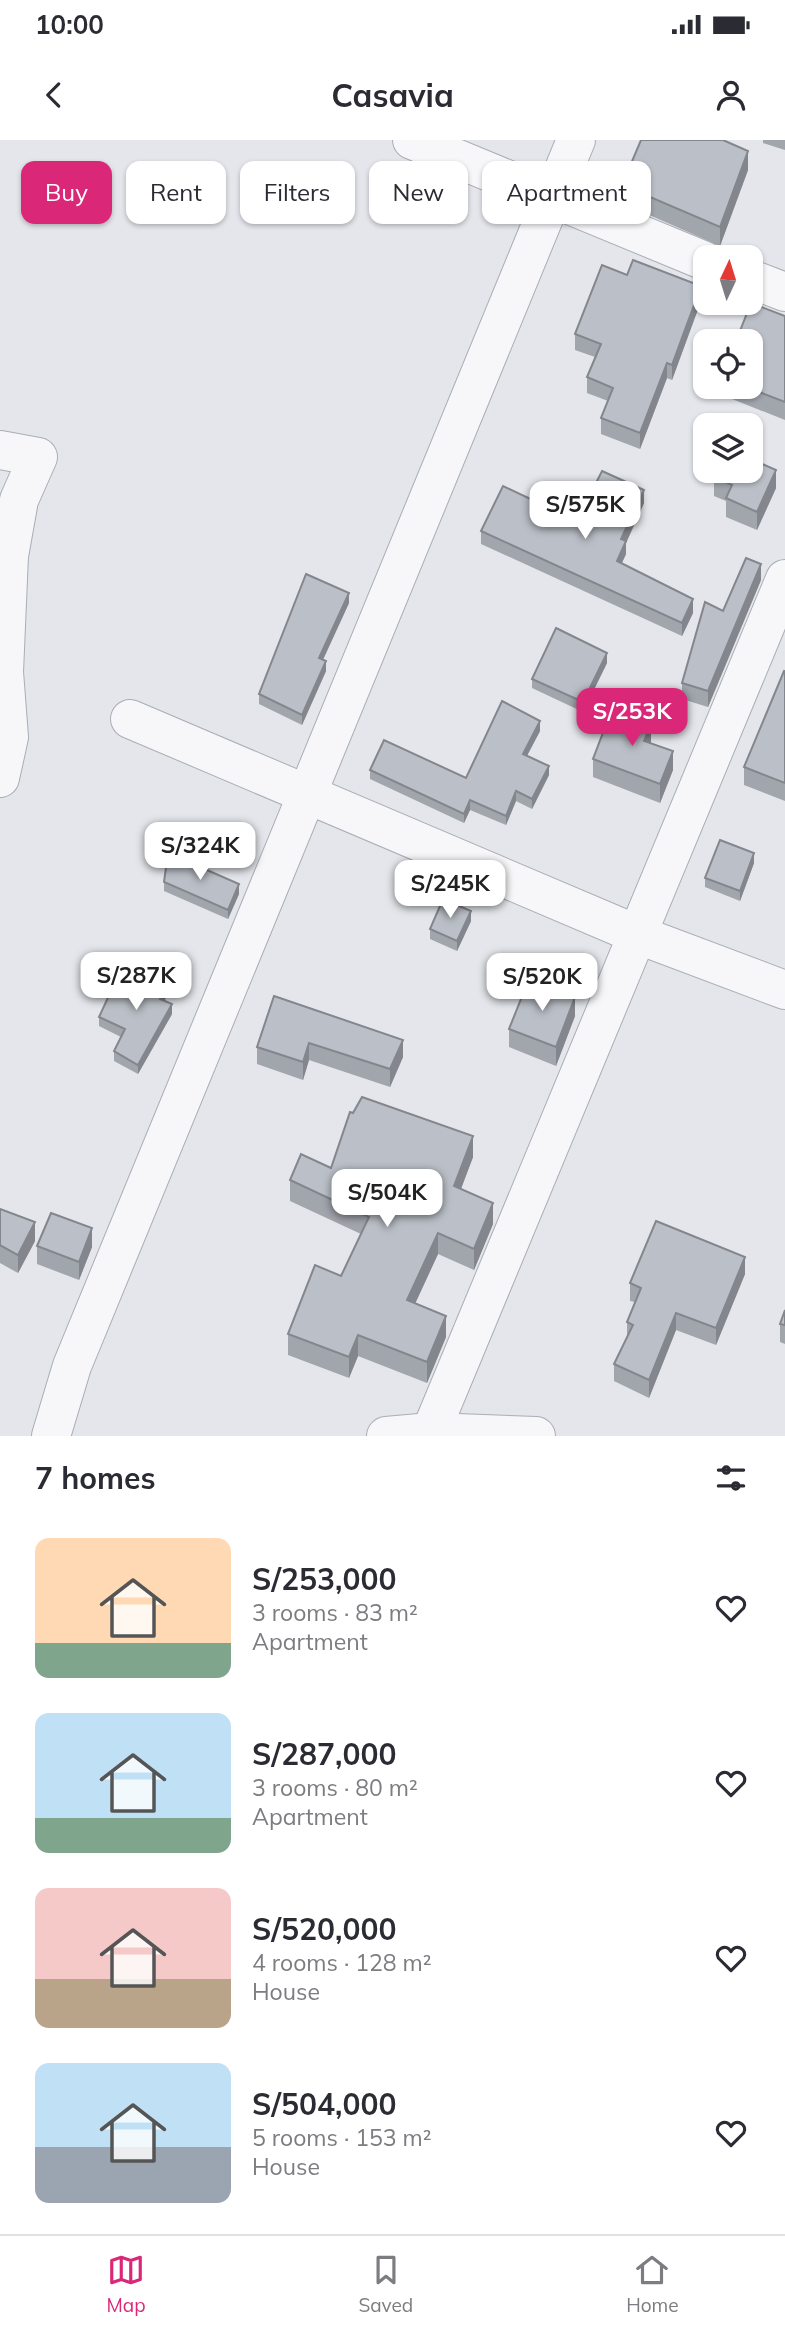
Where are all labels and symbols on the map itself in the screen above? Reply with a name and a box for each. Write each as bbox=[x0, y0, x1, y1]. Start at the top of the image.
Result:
north arrow bbox=[693, 245, 763, 315]
pin: S/575K bbox=[528, 482, 642, 541]
pin: S/253K bbox=[575, 688, 689, 748]
pin: S/324K bbox=[143, 822, 257, 882]
pin: S/245K bbox=[393, 860, 507, 920]
pin: S/287K bbox=[79, 952, 193, 1012]
pin: S/520K bbox=[485, 954, 599, 1013]
pin: S/504K bbox=[330, 1170, 444, 1229]

